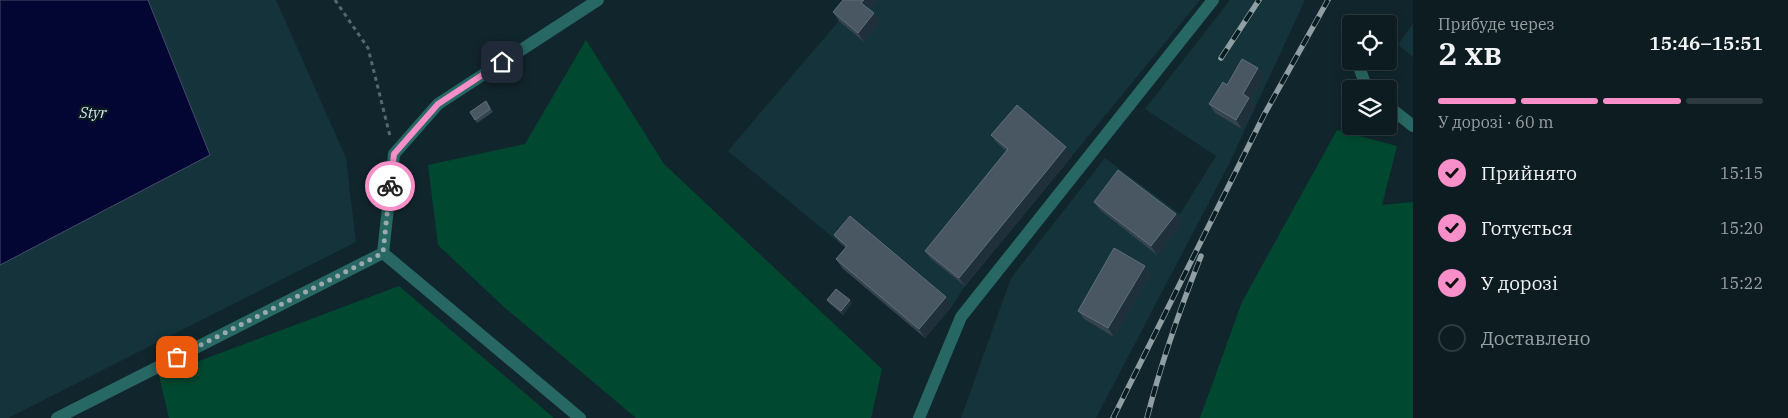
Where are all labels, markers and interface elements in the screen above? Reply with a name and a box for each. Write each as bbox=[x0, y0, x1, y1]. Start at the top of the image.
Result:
text: Прибуде через bbox=[1438, 14, 1555, 34]
map controls bbox=[1342, 15, 1397, 135]
button: locate bbox=[1342, 15, 1397, 70]
text: 15:46–15:51 bbox=[1649, 31, 1763, 55]
text: 2 хв bbox=[1438, 32, 1502, 74]
pin bbox=[481, 41, 523, 83]
icon: home bbox=[488, 48, 516, 76]
button: layers bbox=[1342, 80, 1397, 135]
water label: Styr bbox=[78, 103, 107, 122]
text: У дорозі · 60 m bbox=[1438, 112, 1554, 132]
icon: check bbox=[1438, 159, 1466, 187]
courier bbox=[365, 161, 415, 211]
text: Прийнято bbox=[1481, 161, 1577, 185]
text: 15:15 bbox=[1720, 163, 1763, 183]
icon: bike bbox=[376, 172, 404, 200]
icon: check bbox=[1438, 214, 1466, 242]
text: Готується bbox=[1481, 216, 1573, 240]
text: 15:20 bbox=[1720, 218, 1763, 238]
icon: check bbox=[1438, 269, 1466, 297]
text: У дорозі bbox=[1481, 271, 1558, 295]
text: 15:22 bbox=[1720, 273, 1763, 293]
text: Доставлено bbox=[1481, 326, 1590, 350]
pin bbox=[156, 336, 198, 378]
icon: bag bbox=[163, 343, 191, 371]

